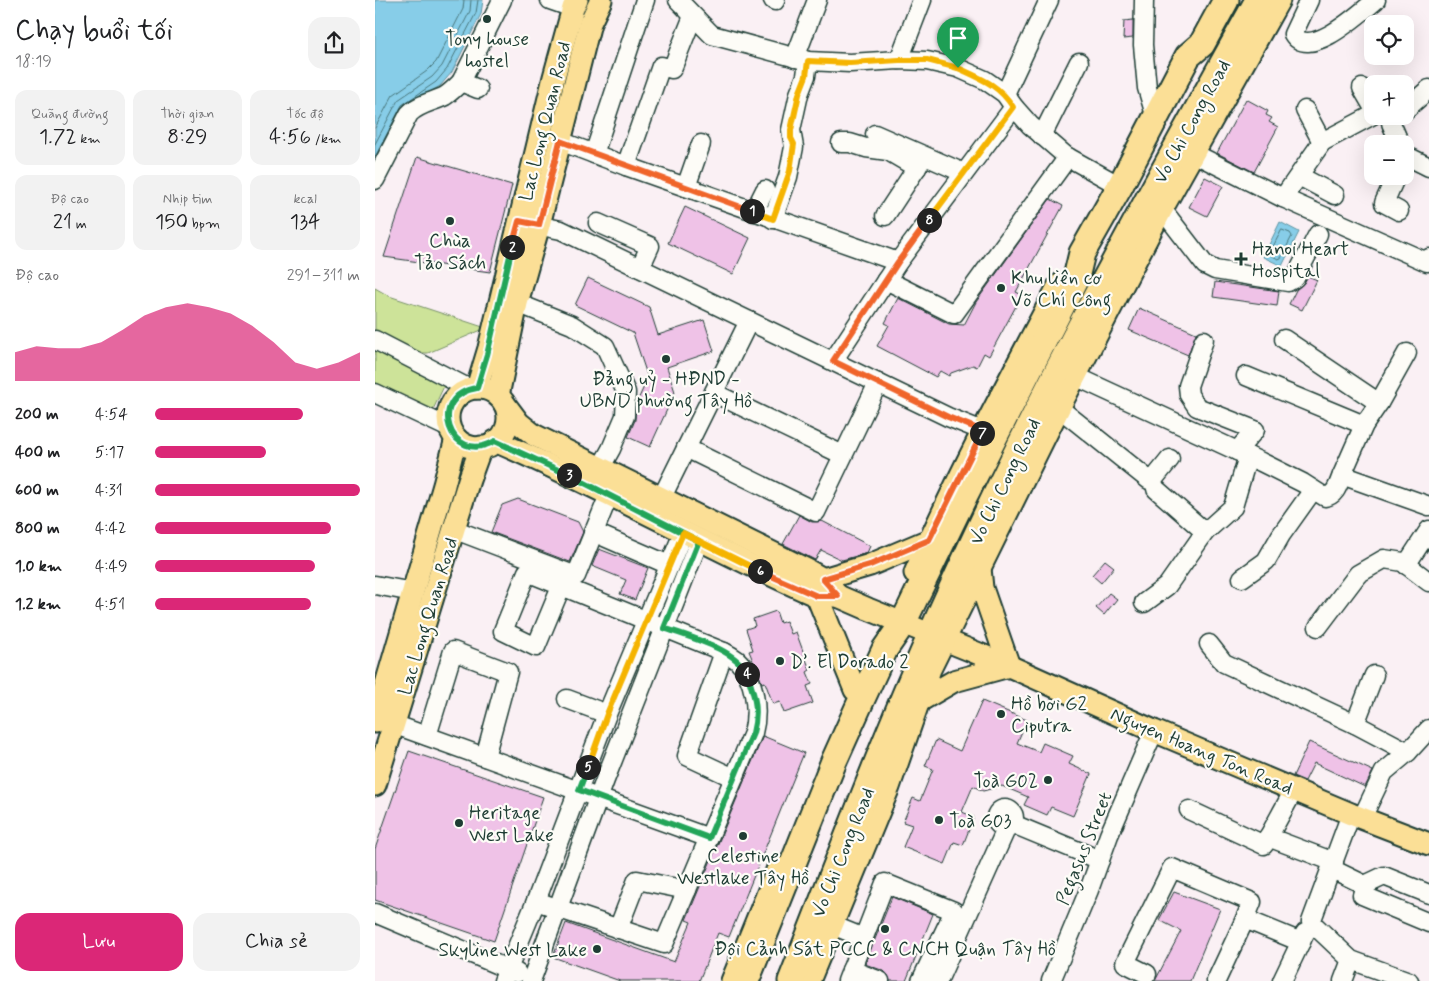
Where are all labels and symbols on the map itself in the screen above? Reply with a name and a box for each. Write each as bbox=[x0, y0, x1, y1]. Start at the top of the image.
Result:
marker: Tony house hostel bbox=[481, 13, 493, 25]
pin bbox=[937, 17, 979, 68]
place label: Tony house hostel bbox=[445, 27, 529, 74]
street label: Lac Long Quan Road bbox=[514, 39, 580, 205]
street label: Vo Chi Cong Road bbox=[1148, 55, 1238, 189]
pin: 1 bbox=[739, 198, 765, 224]
pin: 8 bbox=[917, 208, 941, 232]
marker: Chùa Tảo Sách bbox=[444, 215, 456, 227]
place label: Chùa Tảo Sách bbox=[414, 229, 486, 276]
pin: 2 bbox=[499, 234, 525, 260]
place label: Hanoi Heart Hospital bbox=[1252, 237, 1349, 284]
marker: Hanoi Heart Hospital bbox=[1234, 252, 1248, 266]
place label: Khu liên cơ Võ Chí Công bbox=[1011, 266, 1111, 316]
marker: Khu liên cơ Võ Chí Công bbox=[995, 282, 1007, 294]
marker: Đảng uỷ - HĐND - UBND phường Tây Hồ bbox=[660, 353, 672, 365]
place label: Đảng uỷ - HĐND - UBND phường Tây Hồ bbox=[580, 367, 752, 417]
street label: Vo Chi Cong Road bbox=[964, 414, 1049, 550]
pin: 7 bbox=[969, 420, 995, 446]
pin: 3 bbox=[557, 462, 581, 488]
street label: Lac Long Quan Road bbox=[393, 535, 467, 699]
pin: 6 bbox=[747, 558, 773, 584]
place label: D’. El Dorado 2 bbox=[790, 650, 909, 675]
marker: D’. El Dorado 2 bbox=[774, 655, 786, 667]
pin: 4 bbox=[735, 662, 759, 686]
place label: Hồ bơi G2 Ciputra bbox=[1011, 692, 1087, 739]
street label: Nguyen Hoang Ton Road bbox=[1105, 702, 1296, 804]
marker: Hồ bơi G2 Ciputra bbox=[995, 708, 1007, 720]
pin: 5 bbox=[575, 754, 601, 780]
place label: Toà G02 bbox=[973, 769, 1038, 794]
marker: Toà G02 bbox=[1042, 774, 1054, 786]
street label: Vo Chi Cong Road bbox=[806, 784, 883, 922]
street label: Pegasus Street bbox=[1050, 788, 1121, 910]
place label: Heritage West Lake bbox=[469, 801, 554, 848]
place label: Toà G03 bbox=[949, 809, 1012, 834]
marker: Toà G03 bbox=[933, 814, 945, 826]
marker: Heritage West Lake bbox=[453, 817, 465, 829]
marker: Celestine Westlake Tây Hồ bbox=[737, 830, 749, 842]
place label: Celestine Westlake Tây Hồ bbox=[677, 844, 809, 892]
marker: Đội Cảnh Sát PCCC & CNCH Quận Tây Hồ bbox=[879, 923, 891, 935]
place label: Đội Cảnh Sát PCCC & CNCH Quận Tây Hồ bbox=[714, 937, 1056, 963]
place label: Skyline West Lake bbox=[438, 938, 587, 963]
marker: Skyline West Lake bbox=[591, 943, 603, 955]

